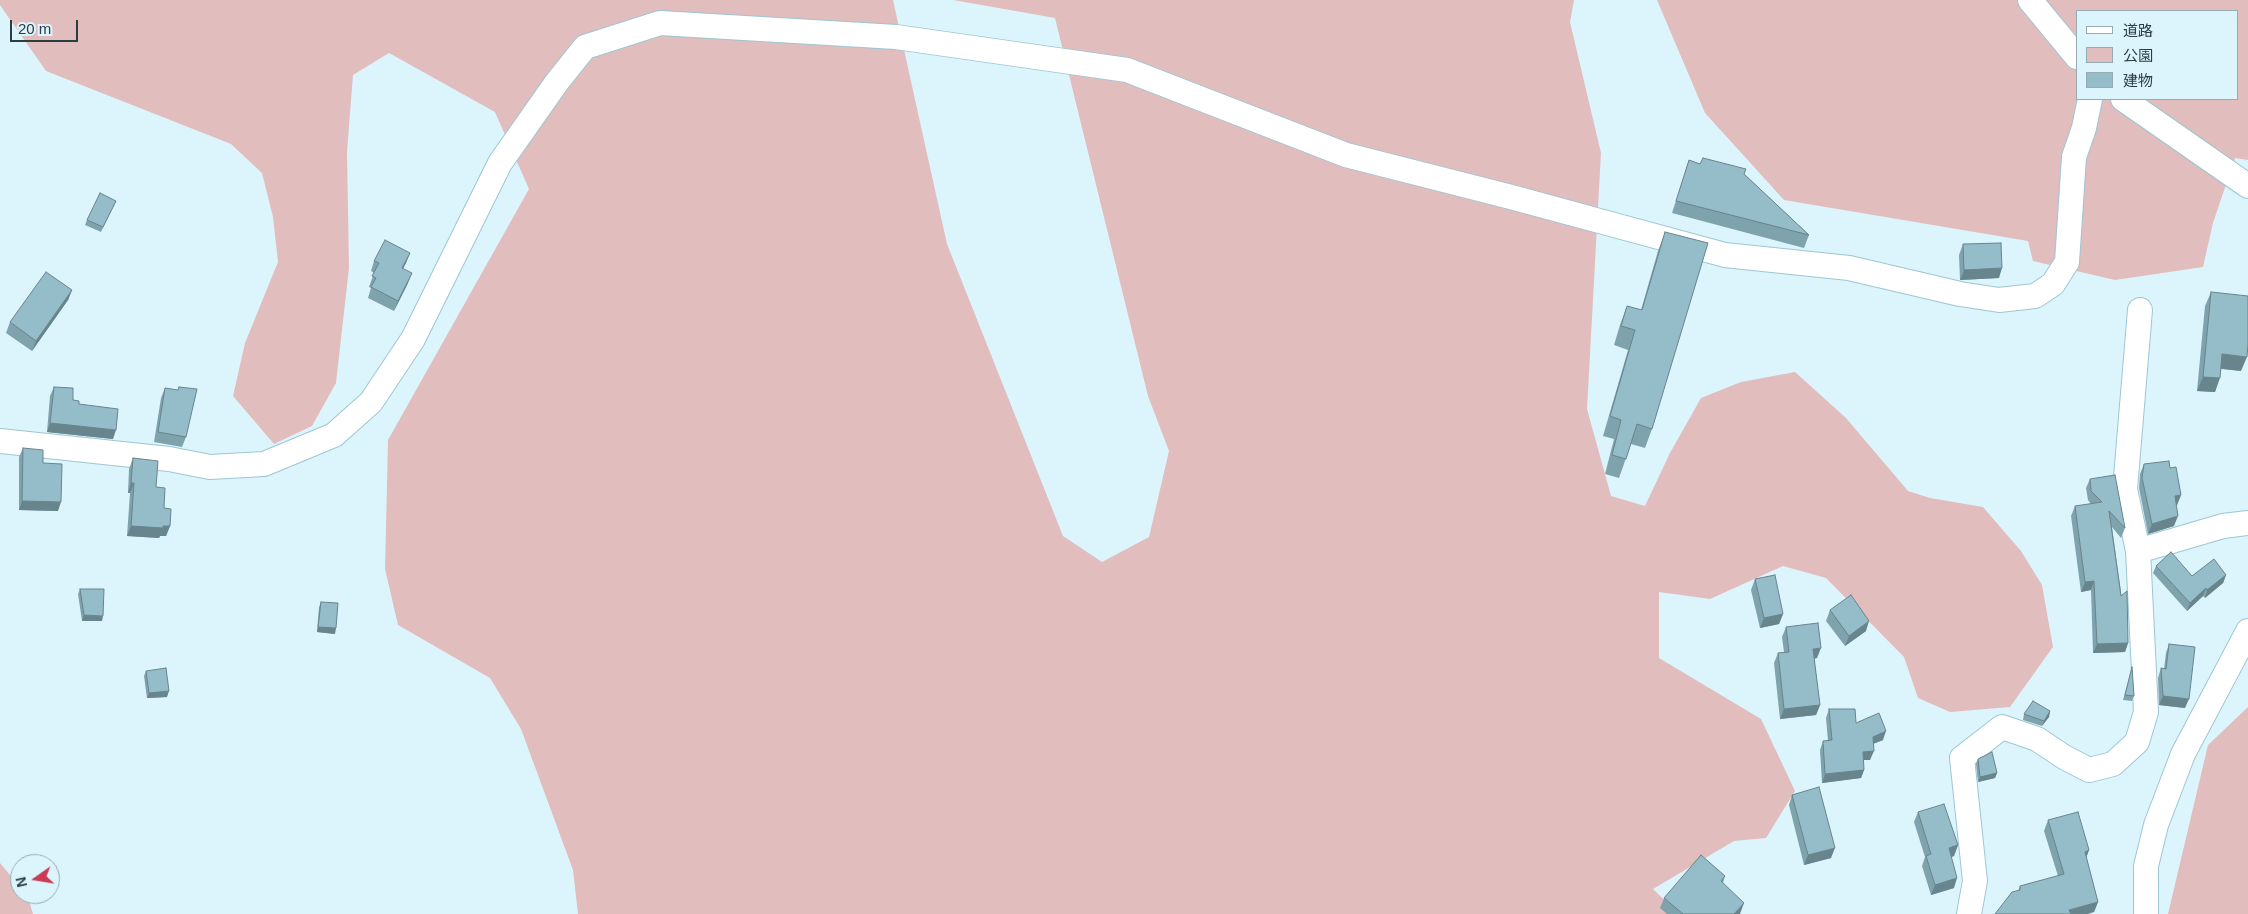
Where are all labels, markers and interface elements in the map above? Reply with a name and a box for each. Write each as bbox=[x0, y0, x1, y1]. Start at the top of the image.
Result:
scale bar bbox=[12, 10, 80, 42]
legend bbox=[2076, 10, 2238, 100]
text: 20 m bbox=[18, 20, 51, 37]
text: 道路 bbox=[2123, 22, 2153, 39]
text: 公園 bbox=[2123, 47, 2153, 64]
text: 建物 bbox=[2123, 72, 2153, 89]
north arrow bbox=[10, 854, 60, 904]
text: N bbox=[12, 875, 30, 889]

